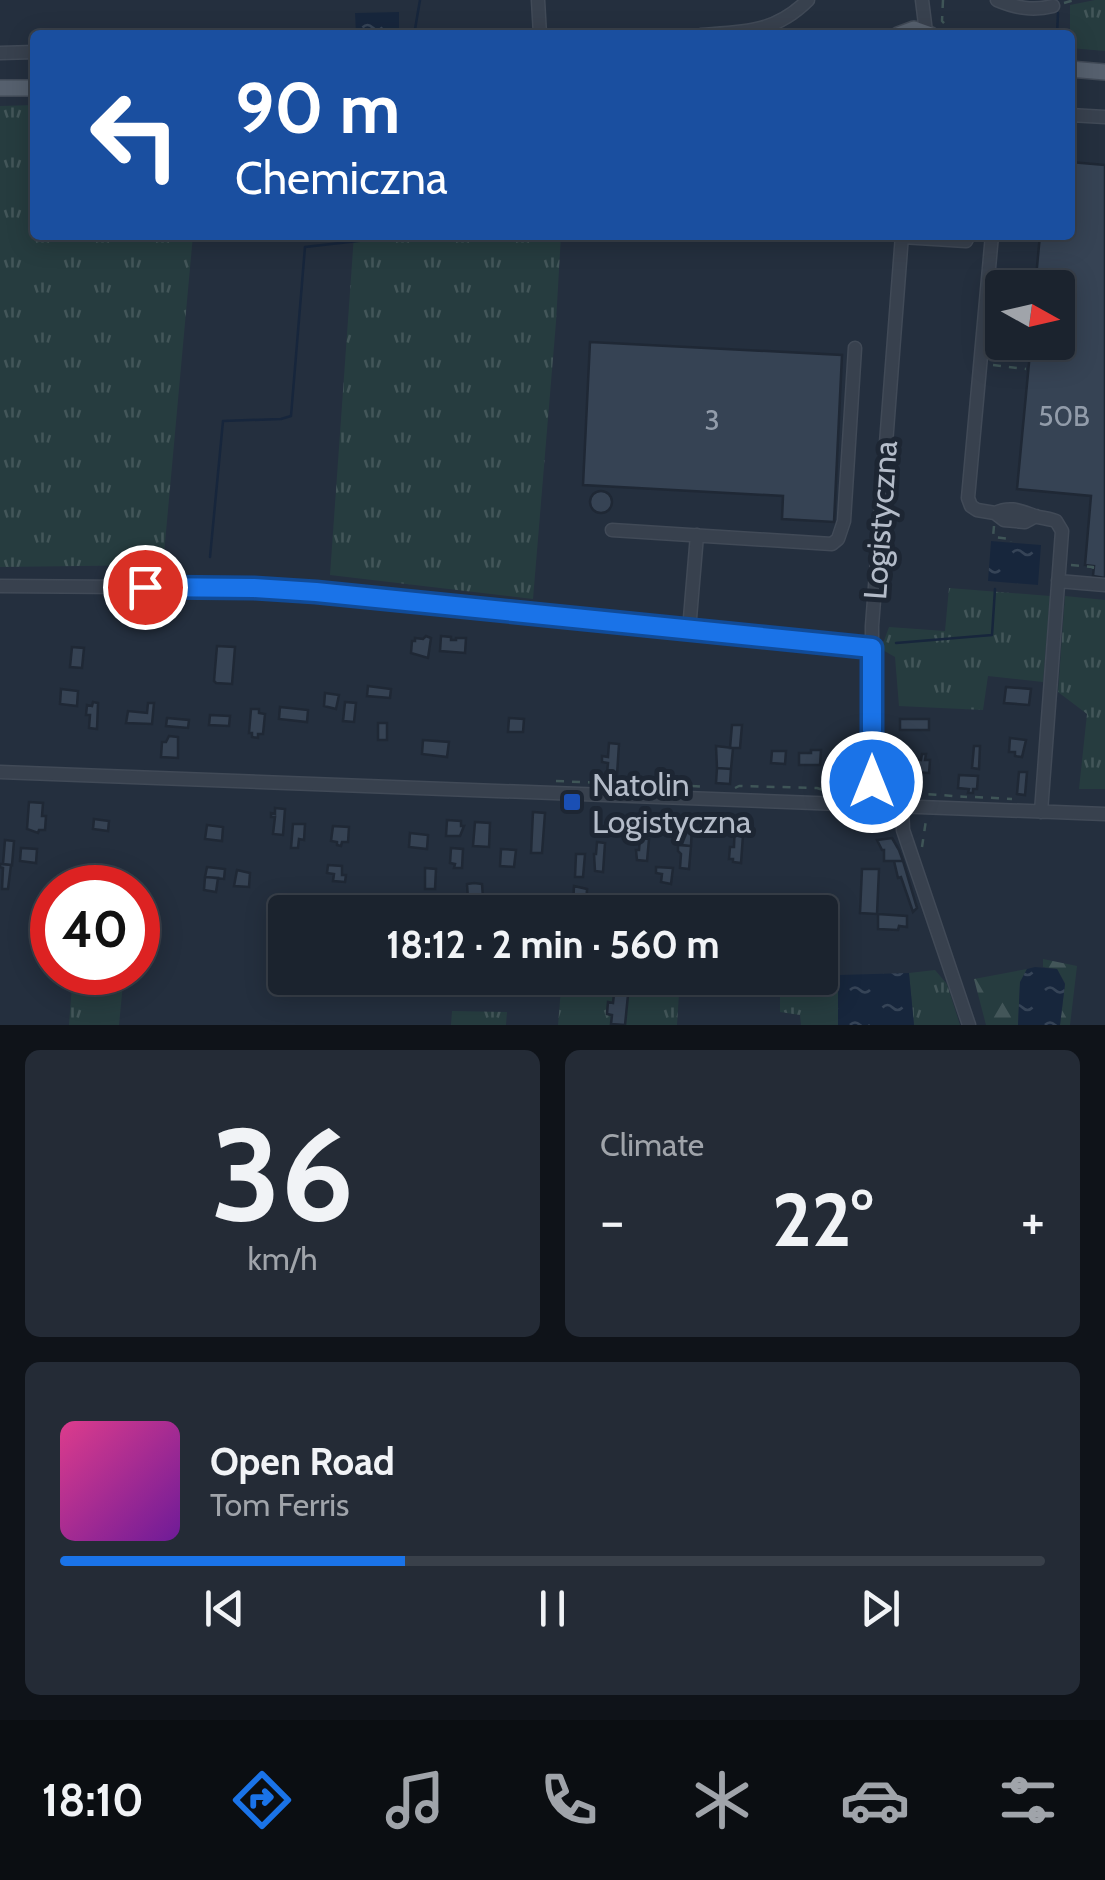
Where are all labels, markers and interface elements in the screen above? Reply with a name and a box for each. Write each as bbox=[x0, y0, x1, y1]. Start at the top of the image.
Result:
text: 90 m bbox=[235, 65, 400, 151]
icon: left bbox=[70, 70, 200, 200]
text: Chemiczna bbox=[235, 151, 448, 205]
north arrow bbox=[985, 270, 1075, 360]
map controls bbox=[985, 270, 1075, 360]
house number: 50B bbox=[1038, 399, 1090, 433]
house number: 3 bbox=[704, 403, 720, 437]
street label: Logistyczna bbox=[855, 439, 905, 601]
pin bbox=[103, 545, 188, 630]
icon: arrive bbox=[118, 560, 173, 615]
position arrow bbox=[820, 730, 924, 834]
place label: Natolin Logistyczna bbox=[592, 765, 752, 841]
marker: Natolin Logistyczna bbox=[561, 791, 583, 813]
speed limit sign: 40 bbox=[30, 865, 160, 995]
text: 18:12 · 2 min · 560 m bbox=[386, 921, 720, 968]
text: 36 bbox=[211, 1095, 354, 1253]
text: Climate bbox=[600, 1125, 704, 1164]
text: 22° bbox=[772, 1174, 873, 1265]
text: − bbox=[600, 1187, 624, 1254]
text: + bbox=[1021, 1187, 1045, 1254]
text: km/h bbox=[247, 1239, 318, 1278]
text: Open Road bbox=[210, 1438, 395, 1485]
text: Tom Ferris bbox=[210, 1485, 349, 1524]
icon: previous bbox=[197, 1581, 252, 1636]
icon: pause bbox=[525, 1581, 580, 1636]
icon: next bbox=[853, 1581, 908, 1636]
icon: directions bbox=[227, 1765, 297, 1835]
icon: music bbox=[380, 1765, 450, 1835]
icon: phone bbox=[534, 1765, 604, 1835]
icon: climate bbox=[687, 1765, 757, 1835]
icon: car bbox=[840, 1765, 910, 1835]
icon: filters bbox=[993, 1765, 1063, 1835]
text: 18:10 bbox=[42, 1773, 144, 1827]

